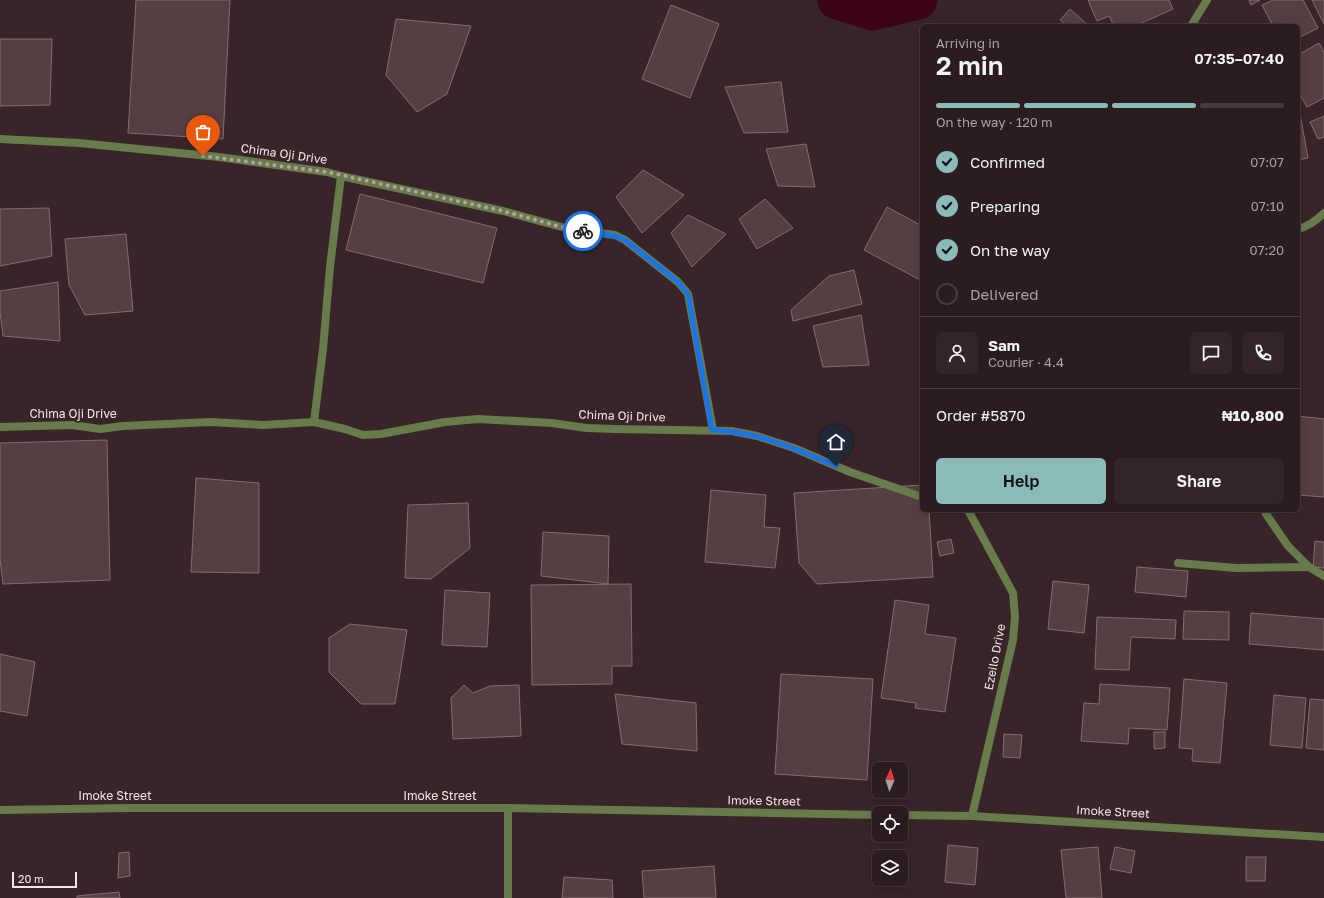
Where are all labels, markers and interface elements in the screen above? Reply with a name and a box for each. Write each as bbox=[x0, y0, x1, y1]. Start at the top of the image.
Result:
text: Arriving in bbox=[936, 35, 1000, 51]
text: 07:35–07:40 bbox=[1194, 49, 1284, 67]
text: 2 min bbox=[936, 50, 1004, 81]
text: On the way · 120 m bbox=[936, 114, 1053, 130]
pin bbox=[186, 115, 220, 156]
icon: bag bbox=[192, 121, 214, 143]
street label: Chima Oji Drive bbox=[240, 140, 328, 167]
icon: check bbox=[936, 151, 958, 173]
text: Confirmed bbox=[970, 153, 1045, 171]
text: 07:07 bbox=[1250, 154, 1284, 170]
icon: check bbox=[936, 195, 958, 217]
text: Preparing bbox=[970, 197, 1040, 215]
text: 07:10 bbox=[1251, 198, 1284, 214]
courier bbox=[563, 211, 603, 251]
icon: bike bbox=[572, 220, 594, 242]
icon: check bbox=[936, 239, 958, 261]
text: On the way bbox=[970, 241, 1050, 259]
text: 07:20 bbox=[1250, 242, 1284, 258]
text: Delivered bbox=[970, 285, 1038, 303]
button: person bbox=[936, 332, 978, 374]
button: chat bbox=[1190, 332, 1232, 374]
button: phone bbox=[1242, 332, 1284, 374]
text: Sam bbox=[988, 336, 1020, 354]
text: Courier · 4.4 bbox=[988, 354, 1064, 370]
street label: Chima Oji Drive bbox=[29, 406, 117, 421]
street label: Chima Oji Drive bbox=[578, 406, 666, 425]
text: Order #5870 bbox=[936, 406, 1026, 424]
text: ₦10,800 bbox=[1222, 406, 1284, 424]
pin bbox=[819, 425, 853, 466]
icon: home bbox=[825, 431, 847, 453]
button: Help bbox=[936, 458, 1106, 504]
button: Share bbox=[1114, 458, 1284, 504]
street label: Ezeilo Drive bbox=[981, 622, 1008, 691]
north arrow bbox=[872, 762, 908, 798]
map controls bbox=[872, 762, 908, 886]
street label: Imoke Street bbox=[78, 788, 152, 803]
street label: Imoke Street bbox=[403, 788, 477, 803]
street label: Imoke Street bbox=[727, 792, 801, 809]
street label: Imoke Street bbox=[1076, 802, 1150, 821]
button: locate bbox=[872, 806, 908, 842]
button: layers bbox=[872, 850, 908, 886]
scale bar bbox=[12, 870, 77, 889]
text: 20 m bbox=[18, 872, 44, 885]

